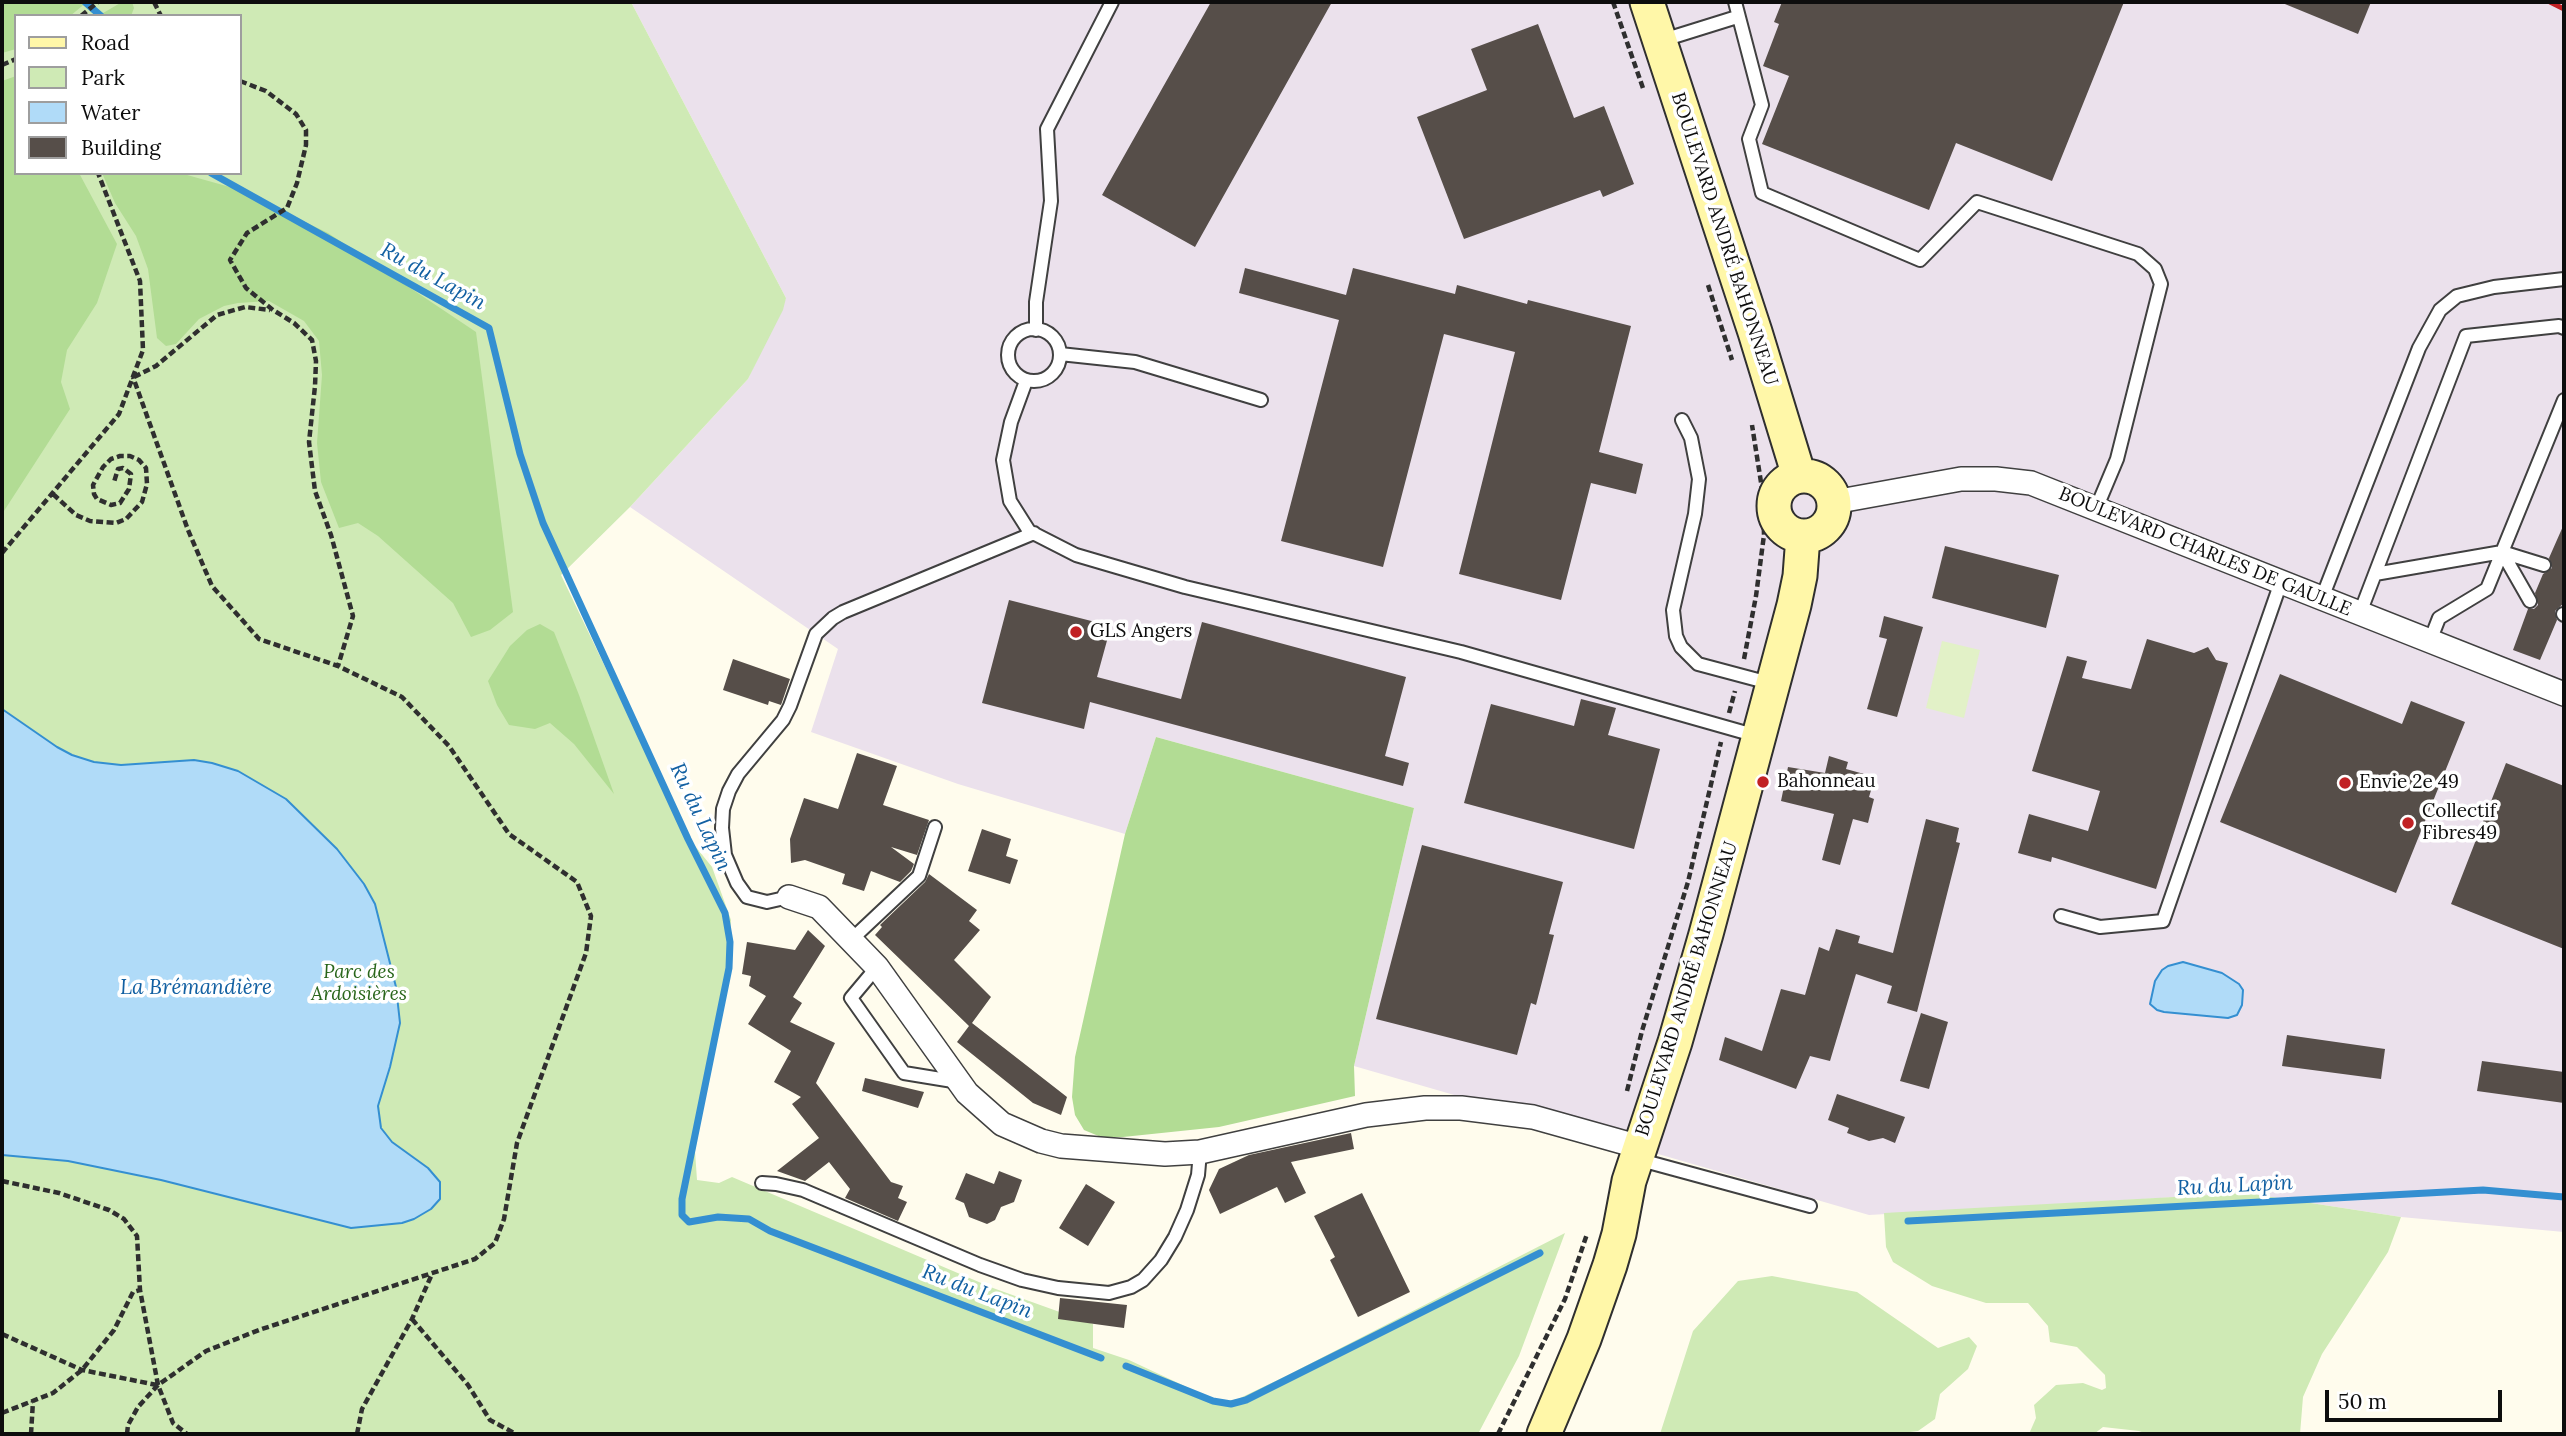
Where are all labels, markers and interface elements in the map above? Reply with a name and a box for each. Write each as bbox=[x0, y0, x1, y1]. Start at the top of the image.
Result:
legend bbox=[14, 14, 242, 175]
text: Road bbox=[81, 29, 130, 56]
text: Park bbox=[81, 64, 125, 91]
street label: BOULEVARD ANDRÉ BAHONNEAU bbox=[1666, 90, 1782, 388]
text: Water bbox=[81, 99, 140, 126]
text: Building bbox=[81, 134, 161, 161]
water label: Ru du Lapin bbox=[376, 238, 490, 316]
street label: BOULEVARD CHARLES DE GAULLE bbox=[2055, 483, 2355, 621]
place label: GLS Angers bbox=[1090, 621, 1192, 643]
marker: GLS Angers bbox=[1068, 624, 1084, 640]
water label: Ru du Lapin bbox=[664, 759, 736, 875]
place label: Bahonneau bbox=[1777, 771, 1875, 793]
place label: Envie 2e 49 bbox=[2359, 772, 2459, 794]
marker: Bahonneau bbox=[1755, 774, 1771, 790]
marker: Envie 2e 49 bbox=[2337, 775, 2353, 791]
place label: Collectif Fibres49 bbox=[2422, 801, 2497, 845]
marker: Collectif Fibres49 bbox=[2400, 815, 2416, 831]
street label: BOULEVARD ANDRÉ BAHONNEAU bbox=[1631, 839, 1743, 1139]
park label: Parc des Ardoisières bbox=[311, 962, 407, 1006]
water label: La Brémandière bbox=[120, 975, 272, 1001]
water label: Ru du Lapin bbox=[2176, 1170, 2294, 1202]
water label: Ru du Lapin bbox=[918, 1259, 1036, 1325]
scale bar bbox=[2328, 1376, 2505, 1420]
text: 50 m bbox=[2338, 1388, 2387, 1415]

